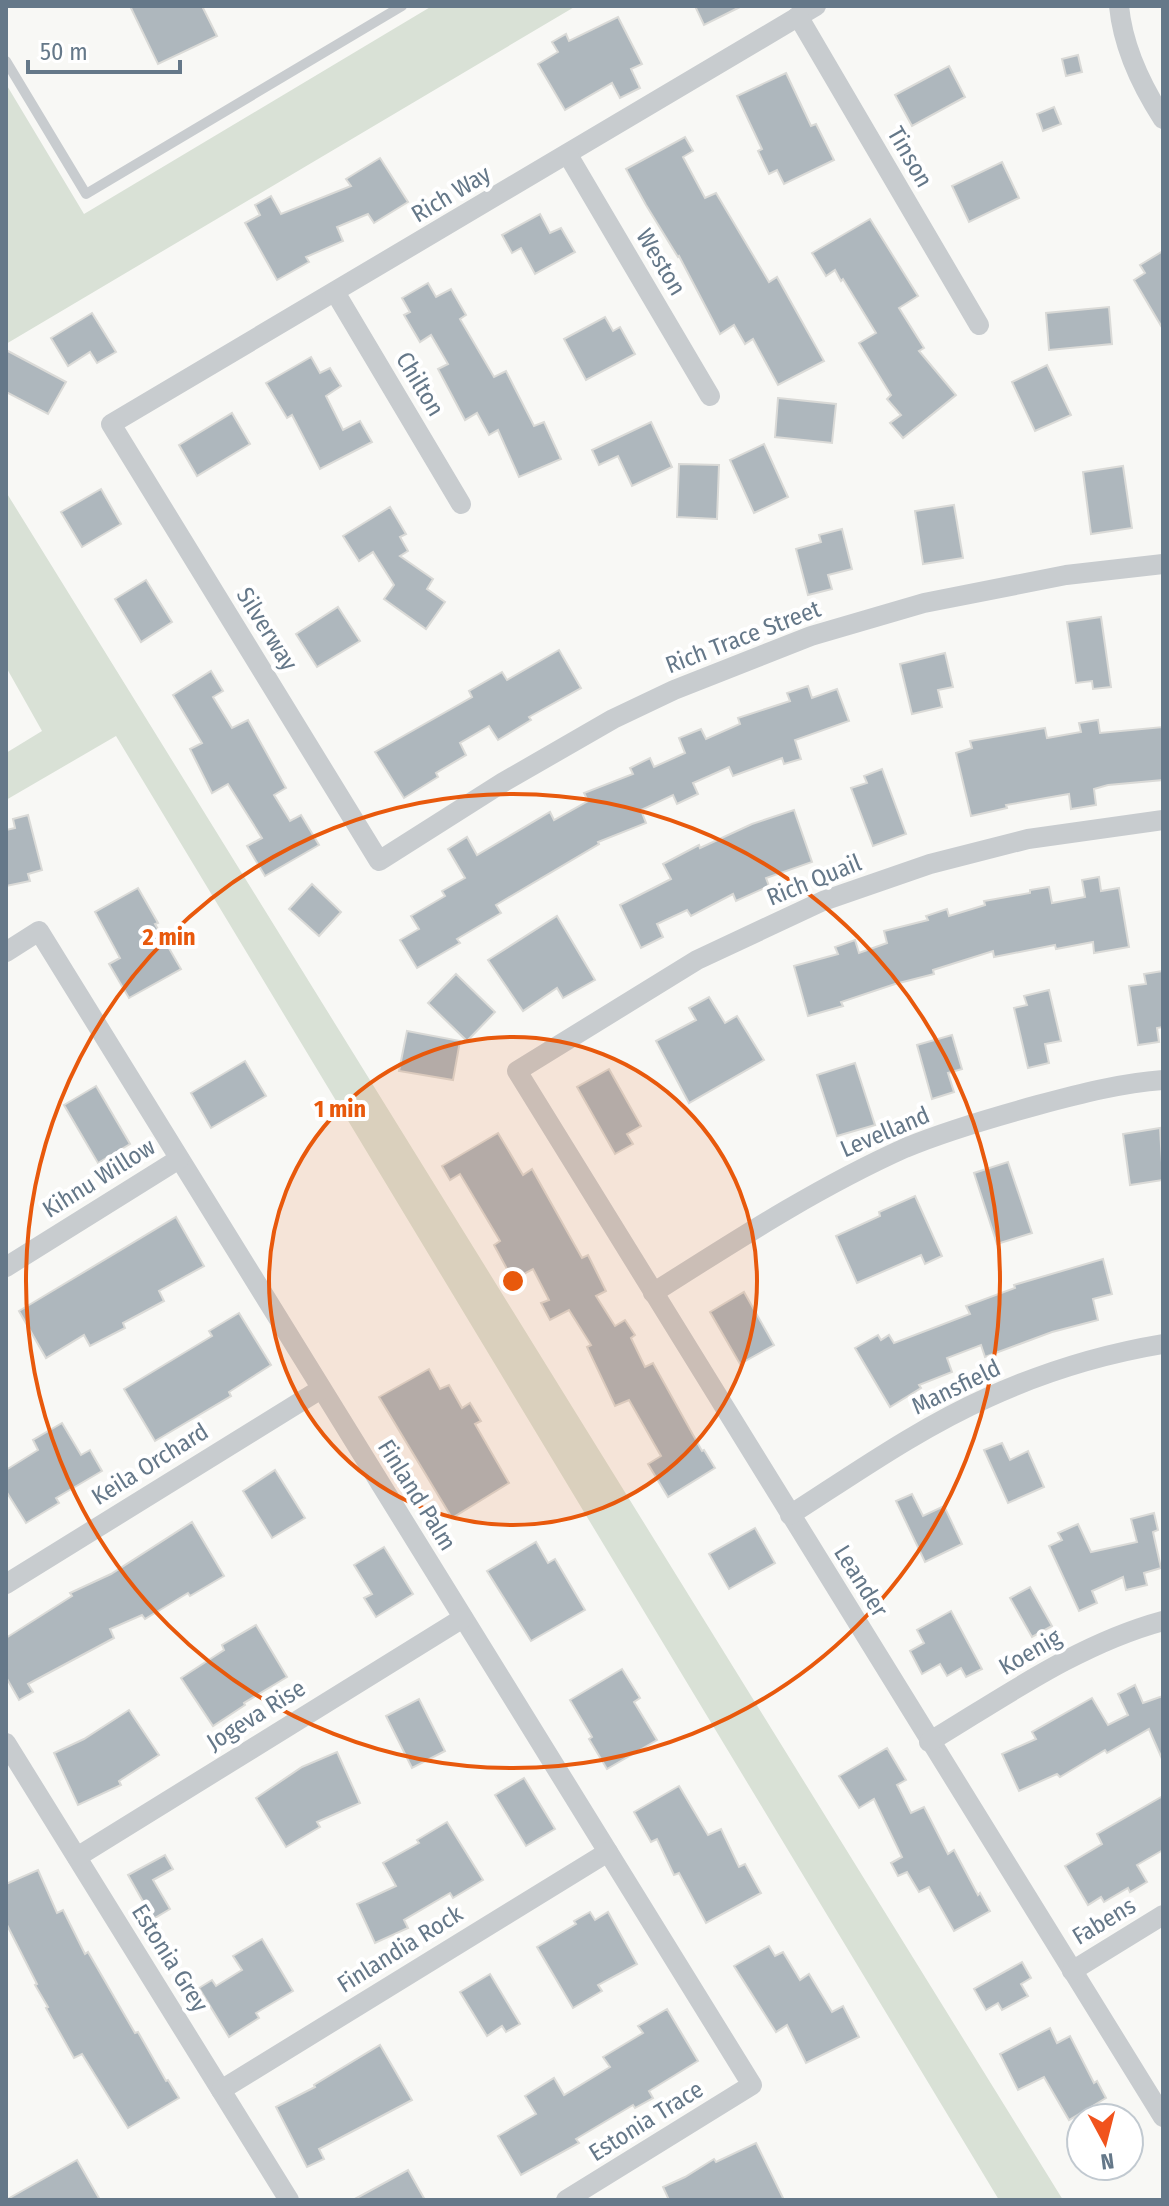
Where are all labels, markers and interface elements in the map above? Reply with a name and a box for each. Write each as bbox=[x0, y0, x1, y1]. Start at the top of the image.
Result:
scale bar bbox=[28, 24, 180, 74]
text: 50 m bbox=[40, 38, 88, 66]
street label: Tinson bbox=[882, 122, 938, 192]
street label: Rich Way bbox=[406, 159, 496, 228]
street label: Weston bbox=[630, 224, 692, 300]
street label: Chilton bbox=[390, 347, 450, 421]
street label: Silverway bbox=[231, 582, 304, 676]
street label: Rich Trace Street bbox=[662, 595, 825, 679]
street label: Rich Quail bbox=[763, 848, 865, 912]
text: 2 min bbox=[141, 923, 196, 951]
text: 1 min bbox=[314, 1095, 366, 1123]
street label: Levelland bbox=[836, 1101, 934, 1163]
street label: Kihnu Willow bbox=[38, 1132, 161, 1224]
centre of rings bbox=[499, 1267, 527, 1295]
street label: Mansfield bbox=[907, 1354, 1005, 1420]
street label: Keila Orchard bbox=[87, 1417, 213, 1511]
street label: Finland Palm bbox=[372, 1434, 462, 1556]
street label: Leander bbox=[828, 1540, 894, 1623]
street label: Koenig bbox=[994, 1623, 1067, 1681]
street label: Jogeva Rise bbox=[202, 1674, 310, 1756]
street label: Fabens bbox=[1067, 1891, 1141, 1951]
street label: Estonia Grey bbox=[126, 1899, 214, 2017]
street label: Finlandia Rock bbox=[332, 1899, 468, 1999]
street label: Estonia Trace bbox=[584, 2075, 708, 2167]
north arrow bbox=[1065, 2102, 1145, 2182]
text: N bbox=[1099, 2147, 1116, 2176]

